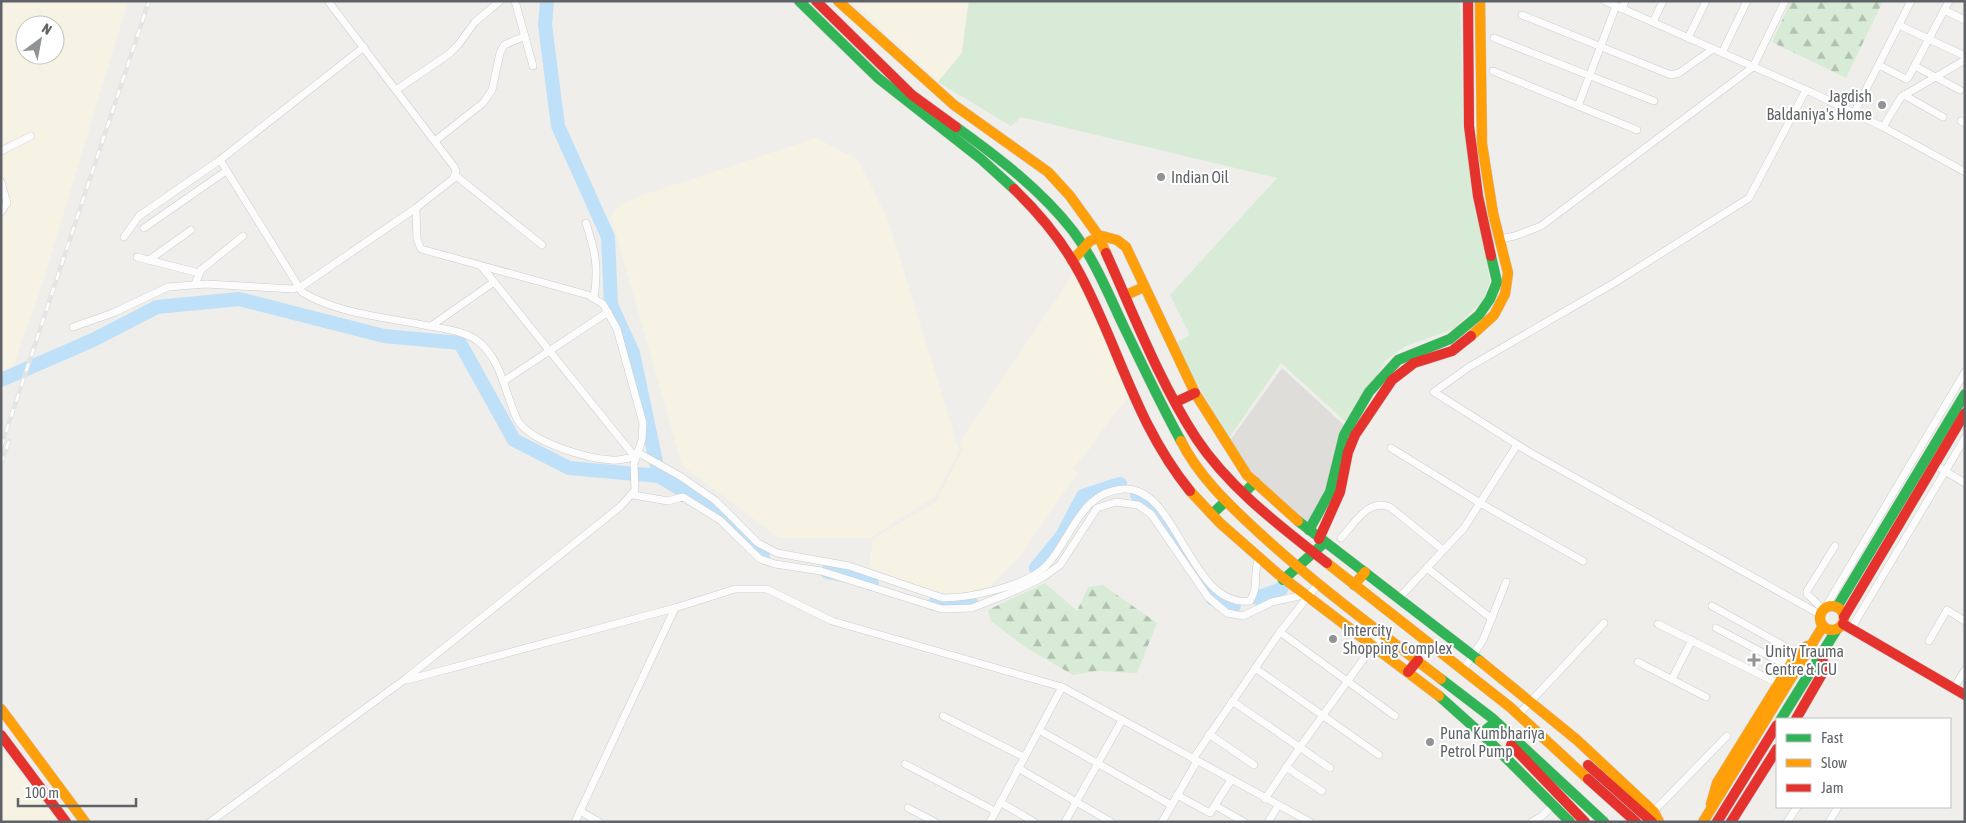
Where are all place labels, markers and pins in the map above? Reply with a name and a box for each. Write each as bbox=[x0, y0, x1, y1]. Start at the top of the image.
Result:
place label: Jagdish Baldaniya's Home bbox=[1766, 87, 1872, 124]
marker: Jagdish Baldaniya's Home bbox=[1876, 99, 1888, 111]
place label: Indian Oil bbox=[1171, 168, 1230, 186]
marker: Indian Oil bbox=[1155, 171, 1167, 183]
place label: Intercity Shopping Complex bbox=[1343, 621, 1453, 658]
marker: Intercity Shopping Complex bbox=[1327, 633, 1339, 645]
place label: Unity Trauma Centre & ICU bbox=[1765, 642, 1844, 678]
marker: Unity Trauma Centre & ICU bbox=[1747, 653, 1761, 667]
place label: Puna Kumbhariya Petrol Pump bbox=[1440, 724, 1545, 761]
marker: Puna Kumbhariya Petrol Pump bbox=[1424, 736, 1436, 748]

